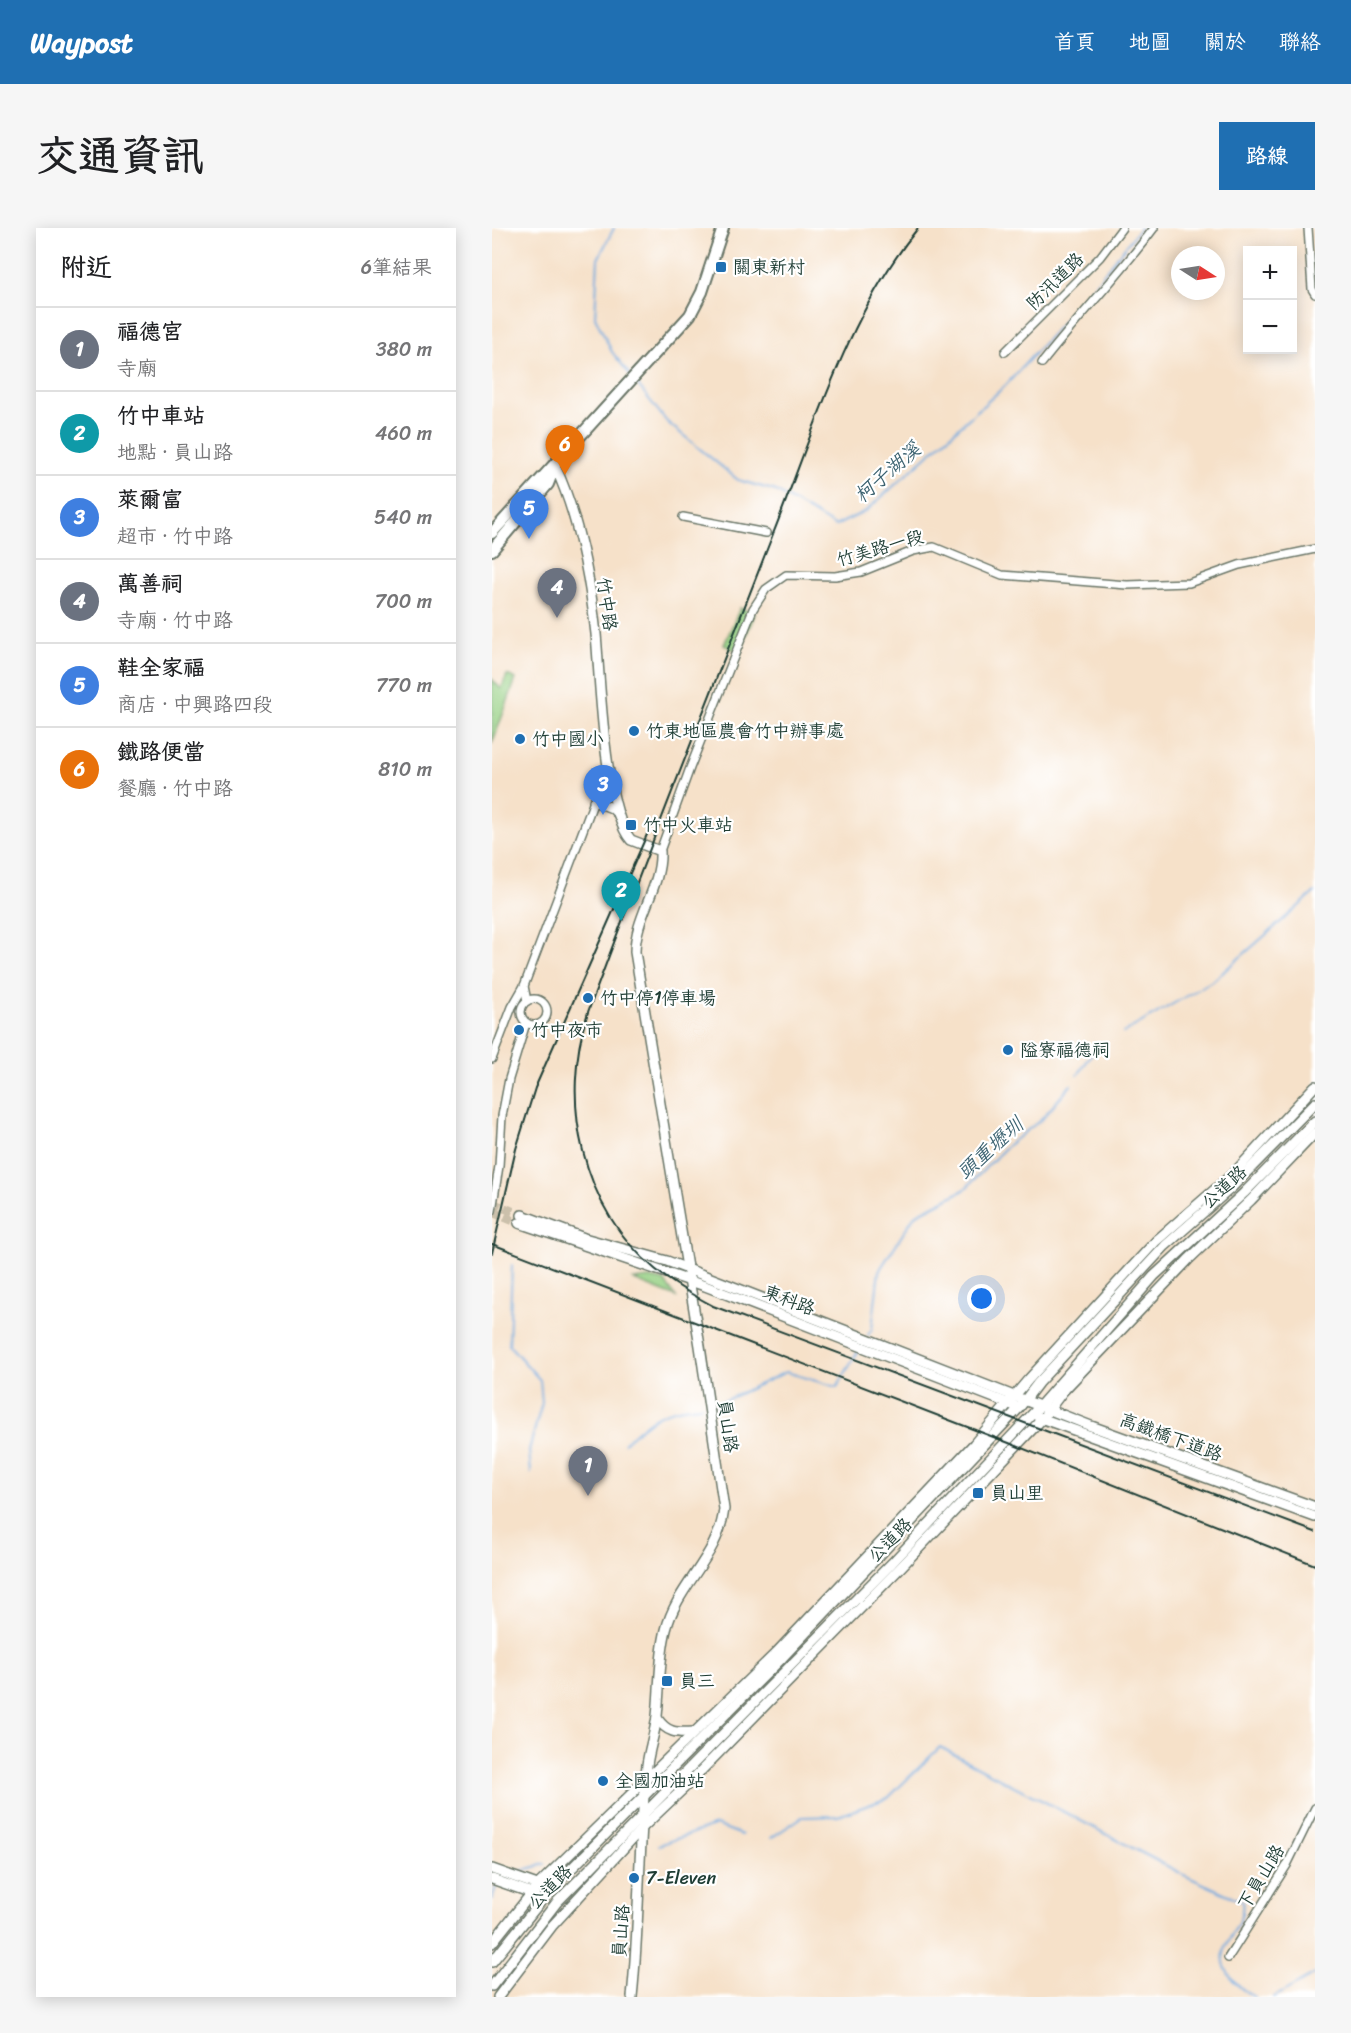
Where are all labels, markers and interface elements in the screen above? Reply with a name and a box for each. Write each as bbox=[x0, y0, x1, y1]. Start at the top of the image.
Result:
text: Waypost bbox=[30, 18, 133, 67]
text: 首頁 bbox=[1054, 23, 1096, 61]
text: 地圖 bbox=[1129, 23, 1171, 61]
text: 關於 bbox=[1204, 23, 1246, 61]
text: 聯絡 bbox=[1279, 23, 1321, 61]
text: 交通資訊 bbox=[36, 119, 204, 193]
button: 路線 bbox=[1219, 122, 1315, 190]
text: 附近 bbox=[60, 244, 112, 290]
street label: 防汛道路 bbox=[1018, 244, 1092, 318]
north arrow bbox=[1171, 246, 1225, 300]
map controls bbox=[1243, 246, 1297, 354]
button: + bbox=[1243, 246, 1297, 300]
text: 6筆結果 bbox=[361, 250, 432, 285]
place label: 關東新村 bbox=[733, 251, 805, 283]
marker: 關東新村 bbox=[714, 260, 728, 274]
button: − bbox=[1243, 300, 1297, 354]
text: 福德宮 bbox=[117, 312, 183, 351]
text: 1 bbox=[75, 332, 84, 367]
text: 380 m bbox=[376, 332, 432, 367]
text: 寺廟 bbox=[117, 351, 157, 386]
text: 竹中車站 bbox=[117, 396, 205, 435]
text: 2 bbox=[74, 416, 85, 451]
text: 460 m bbox=[375, 416, 432, 451]
pin: 6 bbox=[546, 426, 584, 475]
water label: 柯子湖溪 bbox=[846, 432, 930, 512]
text: 地點 · 員山路 bbox=[117, 435, 233, 470]
text: 萊爾富 bbox=[117, 480, 183, 519]
pin: 5 bbox=[510, 490, 549, 539]
text: 3 bbox=[74, 500, 85, 535]
text: 540 m bbox=[374, 500, 432, 535]
text: 超市 · 竹中路 bbox=[117, 519, 233, 554]
street label: 竹美路一段 bbox=[832, 520, 928, 576]
text: 萬善祠 bbox=[117, 564, 183, 603]
pin: 4 bbox=[538, 568, 576, 618]
street label: 竹中路 bbox=[587, 575, 627, 633]
text: 4 bbox=[73, 584, 86, 619]
text: 700 m bbox=[375, 584, 432, 619]
text: 寺廟 · 竹中路 bbox=[117, 603, 233, 638]
text: 鞋全家福 bbox=[117, 648, 205, 687]
text: 5 bbox=[73, 668, 86, 703]
text: 770 m bbox=[376, 668, 432, 703]
text: 商店 · 中興路四段 bbox=[117, 687, 273, 722]
place label: 竹東地區農會竹中辦事處 bbox=[646, 715, 844, 747]
place label: 竹中國小 bbox=[532, 723, 604, 755]
marker: 竹東地區農會竹中辦事處 bbox=[627, 724, 641, 738]
text: 鐵路便當 bbox=[117, 732, 205, 771]
marker: 竹中國小 bbox=[513, 732, 527, 746]
text: 6 bbox=[74, 752, 85, 787]
text: 810 m bbox=[378, 752, 432, 787]
pin: 3 bbox=[584, 766, 622, 815]
text: 餐廳 · 竹中路 bbox=[117, 771, 233, 806]
place label: 竹中火車站 bbox=[643, 809, 733, 841]
marker: 竹中火車站 bbox=[624, 818, 638, 832]
pin: 2 bbox=[602, 872, 640, 921]
place label: 竹中停1停車場 bbox=[600, 982, 716, 1014]
marker: 竹中停1停車場 bbox=[581, 991, 595, 1005]
place label: 竹中夜市 bbox=[531, 1014, 603, 1046]
marker: 竹中夜市 bbox=[512, 1023, 526, 1037]
place label: 隘寮福德祠 bbox=[1020, 1034, 1110, 1066]
marker: 隘寮福德祠 bbox=[1001, 1043, 1015, 1057]
water label: 頭重壢圳 bbox=[949, 1107, 1033, 1188]
street label: 公道路 bbox=[1193, 1157, 1255, 1217]
street label: 東科路 bbox=[758, 1275, 820, 1325]
your location bbox=[967, 1284, 996, 1313]
street label: 員山路 bbox=[708, 1397, 748, 1455]
street label: 高鐵橋下道路 bbox=[1115, 1403, 1227, 1471]
pin: 1 bbox=[568, 1446, 608, 1496]
place label: 員山里 bbox=[990, 1477, 1044, 1509]
marker: 員山里 bbox=[971, 1486, 985, 1500]
street label: 公道路 bbox=[860, 1509, 920, 1571]
place label: 員三 bbox=[679, 1665, 715, 1697]
marker: 員三 bbox=[660, 1674, 674, 1688]
place label: 全國加油站 bbox=[615, 1765, 705, 1797]
marker: 全國加油站 bbox=[596, 1774, 610, 1788]
street label: 下員山路 bbox=[1229, 1838, 1293, 1916]
street label: 公道路 bbox=[520, 1856, 580, 1918]
place label: 7-Eleven bbox=[646, 1862, 717, 1894]
marker: 7-Eleven bbox=[627, 1871, 641, 1885]
street label: 員山路 bbox=[603, 1903, 639, 1959]

